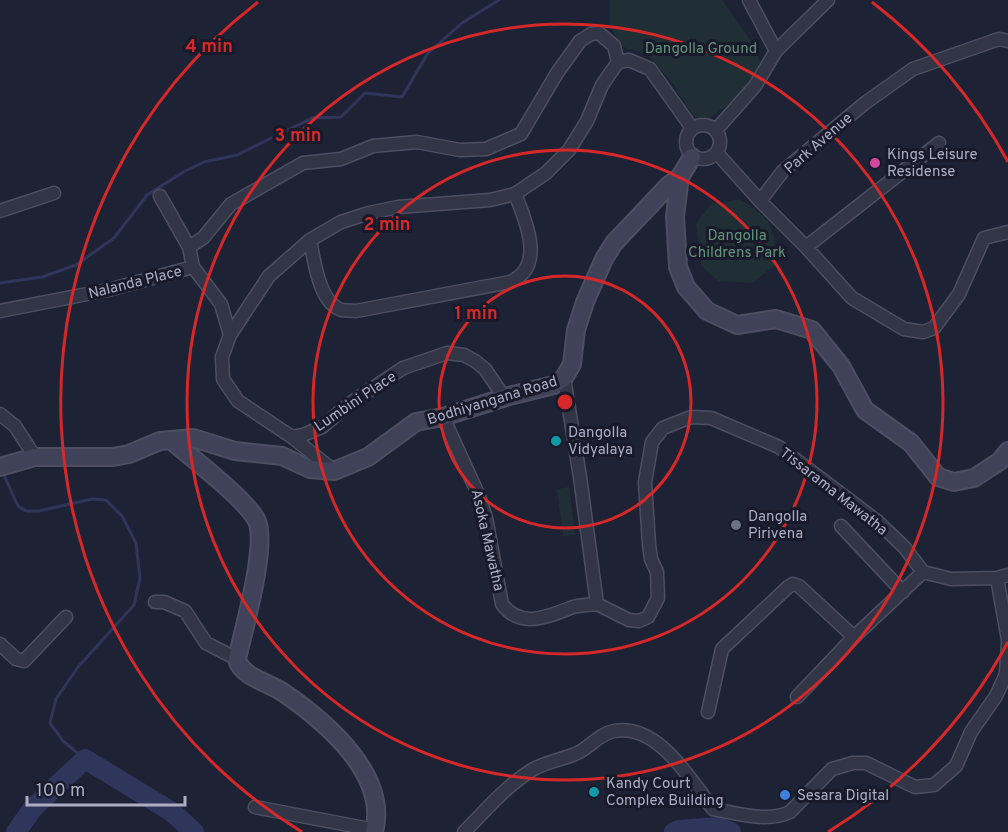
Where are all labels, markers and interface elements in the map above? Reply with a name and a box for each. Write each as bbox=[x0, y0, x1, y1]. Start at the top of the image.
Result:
text: 4 min bbox=[185, 36, 233, 59]
park label: Dangolla Ground bbox=[645, 40, 757, 59]
street label: Park Avenue bbox=[781, 109, 857, 179]
text: 3 min bbox=[275, 125, 321, 148]
place label: Kings Leisure Residense bbox=[887, 146, 978, 182]
marker: Kings Leisure Residense bbox=[868, 156, 882, 170]
text: 2 min bbox=[363, 214, 411, 237]
park label: Dangolla Childrens Park bbox=[688, 227, 786, 263]
street label: Nalanda Place bbox=[87, 263, 184, 304]
text: 1 min bbox=[454, 303, 498, 326]
street label: Lumbini Place bbox=[311, 368, 400, 437]
street label: Bodhiyangana Road bbox=[425, 373, 560, 430]
centre of rings bbox=[555, 392, 575, 412]
place label: Dangolla Vidyalaya bbox=[568, 424, 633, 460]
marker: Dangolla Vidyalaya bbox=[549, 434, 563, 448]
street label: Tissarama Mawatha bbox=[775, 444, 891, 540]
street label: Asoka Mawatha bbox=[466, 488, 507, 593]
place label: Dangolla Pirivena bbox=[748, 508, 807, 544]
marker: Dangolla Pirivena bbox=[729, 518, 743, 532]
scale bar bbox=[27, 769, 184, 807]
place label: Kandy Court Complex Building bbox=[606, 775, 724, 811]
text: 100 m bbox=[36, 780, 85, 803]
marker: Kandy Court Complex Building bbox=[587, 785, 601, 799]
place label: Sesara Digital bbox=[797, 787, 889, 806]
marker: Sesara Digital bbox=[778, 788, 792, 802]

